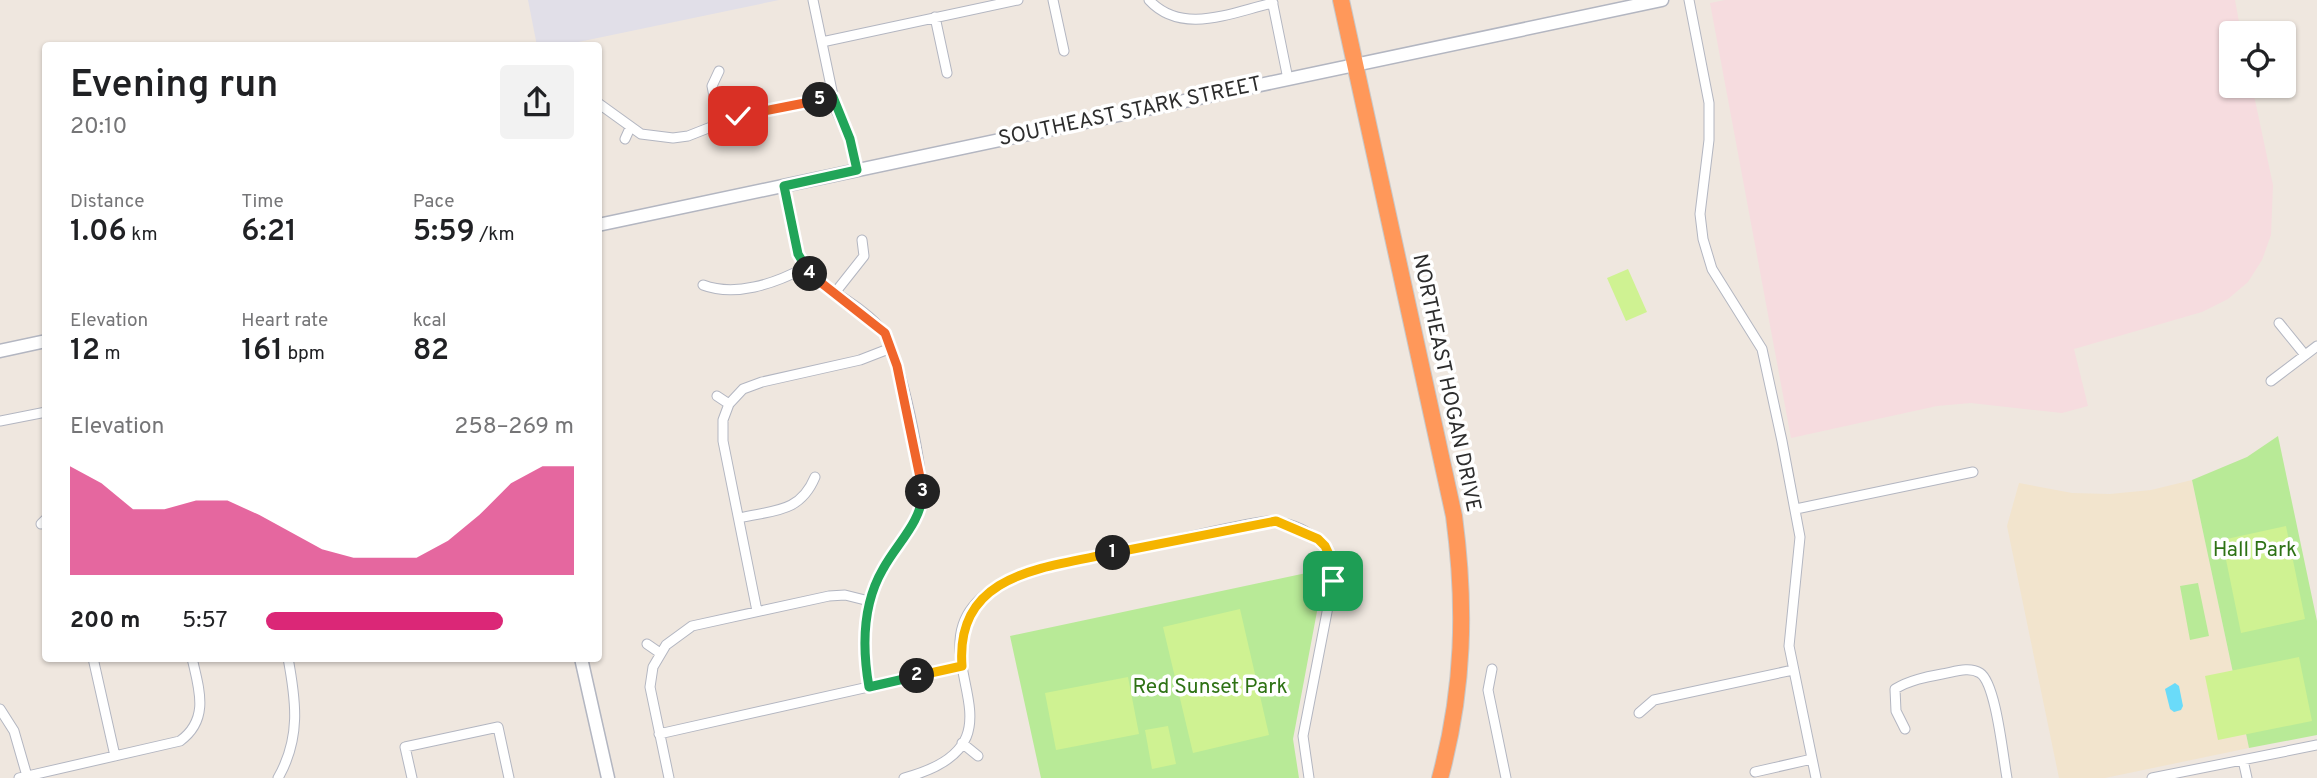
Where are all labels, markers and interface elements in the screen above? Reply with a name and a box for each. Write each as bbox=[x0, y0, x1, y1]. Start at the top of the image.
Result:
map controls bbox=[2219, 21, 2296, 98]
button: locate bbox=[2219, 21, 2296, 98]
text: Evening run bbox=[70, 62, 278, 111]
button: share bbox=[500, 65, 574, 139]
street label: SOUTHEAST STARK STREET bbox=[996, 71, 1264, 153]
pin: 5 bbox=[802, 82, 838, 118]
pin bbox=[708, 86, 768, 146]
text: 5 bbox=[814, 87, 825, 111]
icon: check bbox=[719, 97, 757, 135]
text: 20:10 bbox=[70, 113, 127, 142]
text: Distance bbox=[70, 190, 145, 214]
text: Time bbox=[241, 190, 284, 214]
text: Pace bbox=[413, 190, 454, 214]
text: 1.06 bbox=[70, 214, 127, 251]
text: 6:21 bbox=[241, 214, 297, 251]
text: 5:59 bbox=[413, 214, 475, 251]
text: km bbox=[127, 223, 158, 247]
text: /km bbox=[475, 223, 515, 247]
street label: NORTHEAST HOGAN DRIVE bbox=[1405, 252, 1487, 514]
pin: 4 bbox=[792, 256, 828, 292]
text: 4 bbox=[803, 261, 816, 285]
text: Elevation bbox=[70, 309, 148, 333]
text: Heart rate bbox=[241, 309, 328, 333]
text: kcal bbox=[413, 309, 446, 333]
text: 12 bbox=[70, 333, 100, 370]
text: 161 bbox=[241, 333, 283, 370]
text: 82 bbox=[413, 333, 449, 370]
text: m bbox=[100, 342, 121, 366]
text: bpm bbox=[283, 342, 325, 366]
text: Elevation bbox=[70, 413, 165, 442]
text: 258–269 m bbox=[454, 413, 574, 442]
pin: 3 bbox=[906, 475, 940, 510]
text: 3 bbox=[917, 479, 928, 503]
pin: 1 bbox=[1096, 536, 1130, 570]
park label: Hall Park bbox=[2213, 537, 2297, 564]
text: 1 bbox=[1109, 540, 1116, 564]
pin bbox=[1303, 551, 1363, 611]
icon: arrive bbox=[1314, 562, 1352, 600]
text: 200 m bbox=[70, 607, 140, 636]
text: 5:57 bbox=[182, 607, 228, 636]
pin: 2 bbox=[900, 658, 934, 694]
text: 2 bbox=[911, 663, 922, 687]
park label: Red Sunset Park bbox=[1132, 674, 1288, 701]

